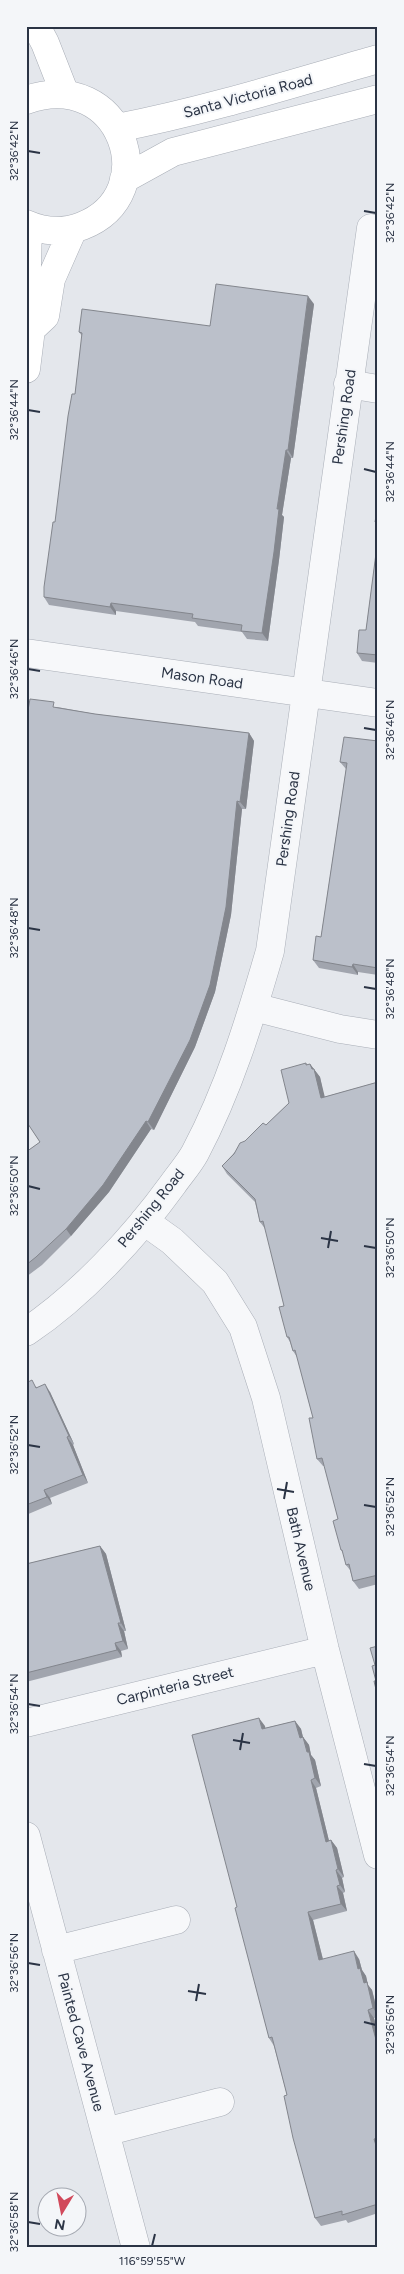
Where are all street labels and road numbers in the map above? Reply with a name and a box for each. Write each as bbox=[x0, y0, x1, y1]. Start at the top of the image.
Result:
street label: Santa Victoria Road bbox=[181, 70, 315, 122]
street label: Pershing Road bbox=[328, 368, 360, 466]
street label: Mason Road bbox=[160, 663, 244, 693]
street label: Pershing Road bbox=[272, 770, 304, 868]
street label: Pershing Road bbox=[114, 1165, 188, 1251]
street label: Bath Avenue bbox=[283, 1505, 319, 1593]
street label: Carpinteria Street bbox=[115, 1663, 236, 1709]
street label: Painted Cave Avenue bbox=[54, 1971, 108, 2113]

